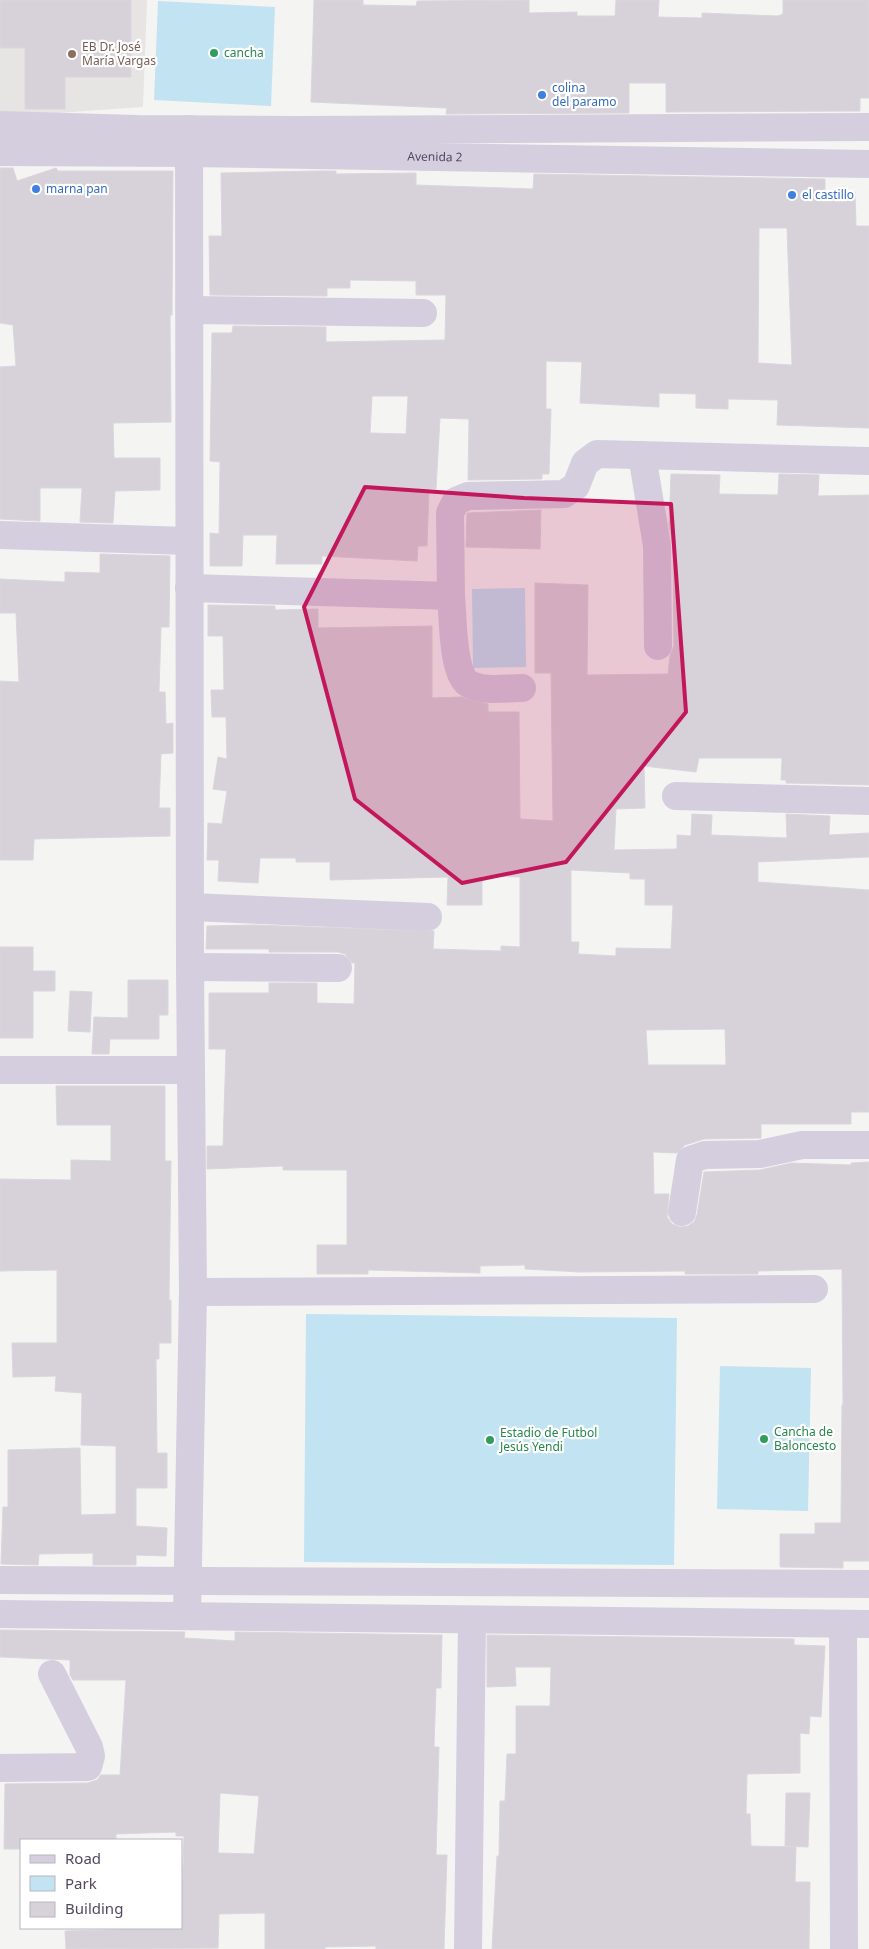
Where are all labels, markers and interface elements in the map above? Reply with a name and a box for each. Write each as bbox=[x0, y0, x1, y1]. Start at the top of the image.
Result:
place label: EB Dr. José María Vargas bbox=[82, 38, 156, 69]
place label: cancha bbox=[224, 44, 264, 61]
marker: cancha bbox=[208, 47, 220, 59]
marker: EB Dr. José María Vargas bbox=[66, 48, 78, 60]
place label: colina del paramo bbox=[552, 79, 616, 110]
marker: colina del paramo bbox=[536, 89, 548, 101]
street label: Avenida 2 bbox=[407, 148, 463, 165]
place label: marna pan bbox=[46, 180, 108, 197]
marker: marna pan bbox=[30, 183, 42, 195]
place label: el castillo bbox=[802, 186, 854, 203]
marker: el castillo bbox=[786, 189, 798, 201]
place label: Cancha de Baloncesto bbox=[774, 1423, 836, 1454]
place label: Estadio de Futbol Jesús Yendi bbox=[499, 1424, 597, 1455]
marker: Cancha de Baloncesto bbox=[758, 1433, 770, 1445]
marker: Estadio de Futbol Jesús Yendi bbox=[484, 1434, 496, 1446]
legend bbox=[20, 1839, 182, 1929]
text: Road bbox=[65, 1848, 101, 1868]
text: Park bbox=[65, 1873, 97, 1893]
text: Building bbox=[65, 1898, 123, 1918]

